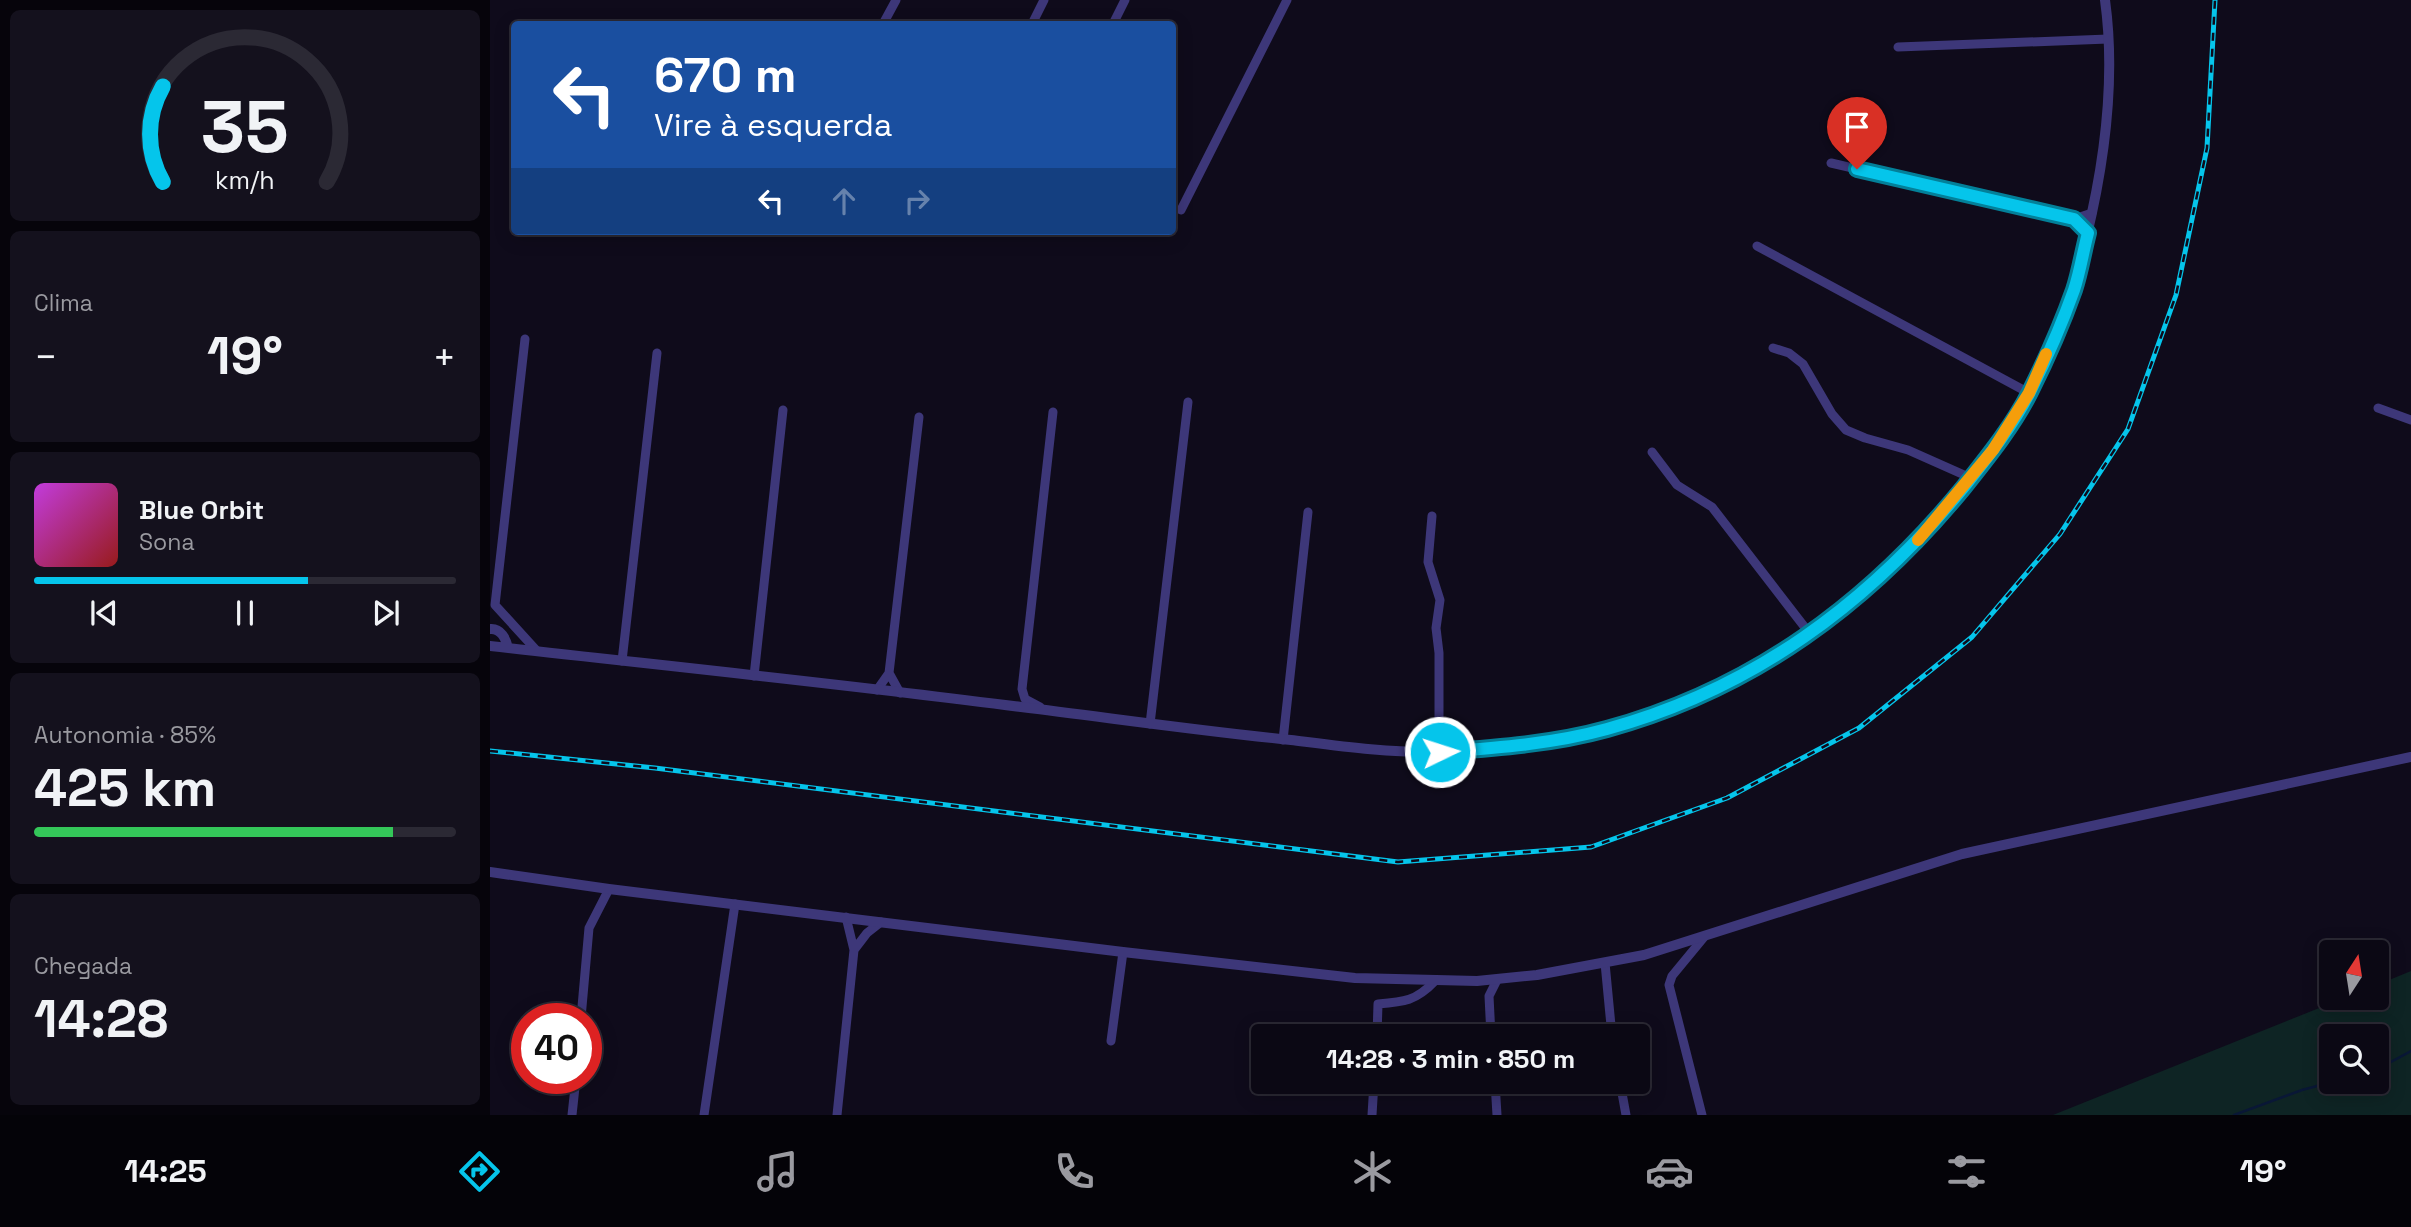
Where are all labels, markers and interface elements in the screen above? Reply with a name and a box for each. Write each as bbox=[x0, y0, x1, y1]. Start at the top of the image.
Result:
text: 670 m bbox=[654, 44, 797, 106]
icon: left bbox=[539, 49, 630, 140]
text: 35 bbox=[201, 80, 289, 173]
pin bbox=[1827, 97, 1887, 169]
text: Vire à esquerda bbox=[654, 105, 892, 145]
icon: arrive bbox=[1838, 108, 1876, 146]
text: km/h bbox=[215, 163, 275, 195]
icon: left bbox=[752, 182, 790, 220]
icon: ahead bbox=[825, 182, 863, 220]
icon: right bbox=[898, 182, 936, 220]
text: Clima bbox=[34, 288, 93, 318]
text: 19° bbox=[207, 323, 283, 389]
text: − bbox=[34, 333, 58, 381]
text: + bbox=[432, 333, 456, 381]
text: Blue Orbit bbox=[139, 493, 264, 527]
text: Sona bbox=[139, 527, 195, 557]
icon: previous bbox=[85, 594, 123, 632]
icon: pause bbox=[226, 594, 264, 632]
icon: next bbox=[367, 594, 405, 632]
position arrow bbox=[1403, 715, 1477, 789]
text: Autonomia · 85% bbox=[34, 720, 216, 750]
text: 425 km bbox=[34, 755, 216, 821]
north arrow bbox=[2319, 940, 2389, 1010]
map controls bbox=[2319, 940, 2389, 1094]
text: Chegada bbox=[34, 951, 132, 981]
text: 14:28 bbox=[34, 986, 168, 1052]
speed limit sign: 40 bbox=[511, 1003, 602, 1094]
button: search bbox=[2319, 1024, 2389, 1094]
text: 14:28 · 3 min · 850 m bbox=[1326, 1042, 1575, 1076]
icon: directions bbox=[455, 1147, 504, 1196]
icon: music bbox=[753, 1147, 802, 1196]
icon: phone bbox=[1050, 1147, 1099, 1196]
icon: climate bbox=[1348, 1147, 1397, 1196]
icon: car bbox=[1645, 1147, 1694, 1196]
icon: filters bbox=[1942, 1147, 1991, 1196]
text: 14:25 bbox=[124, 1151, 207, 1191]
text: 19° bbox=[2240, 1151, 2287, 1191]

